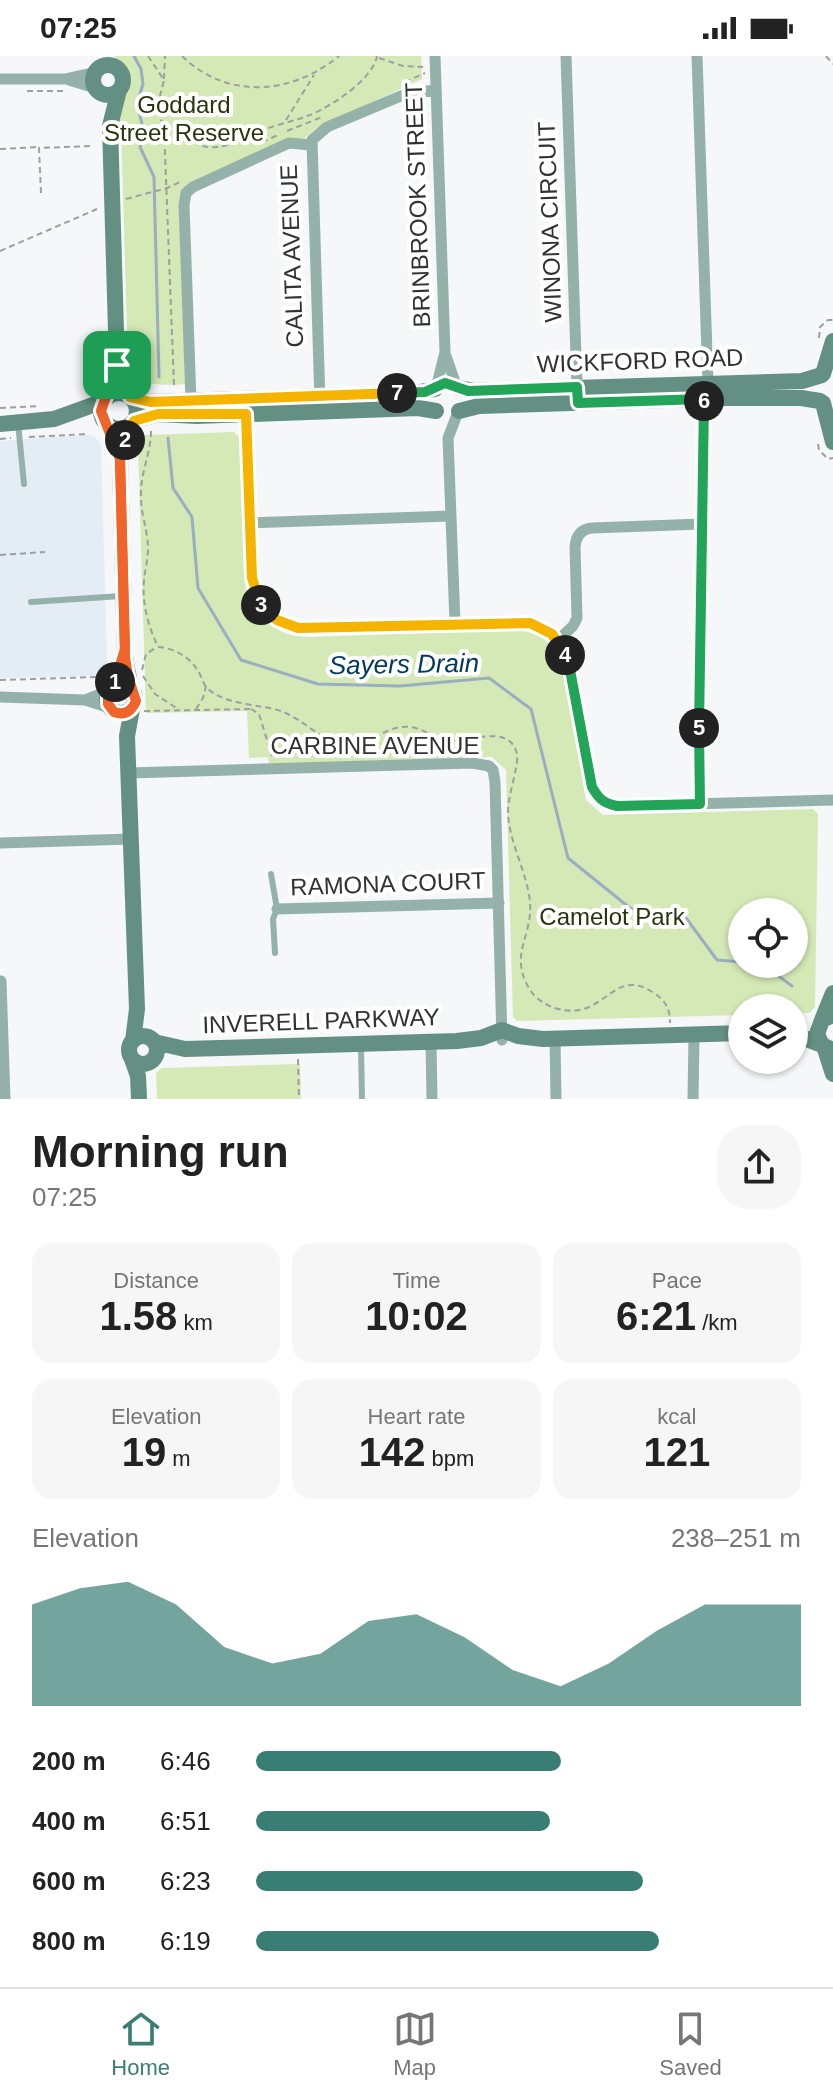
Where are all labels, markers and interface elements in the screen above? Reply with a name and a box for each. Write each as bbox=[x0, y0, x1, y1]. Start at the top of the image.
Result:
text: 07:25 bbox=[40, 11, 117, 44]
street label: BRINBROOK STREET bbox=[400, 82, 435, 328]
park label: Goddard Street Reserve bbox=[104, 91, 264, 146]
street label: WINONA CIRCUIT bbox=[532, 121, 567, 323]
street label: CALITA AVENUE bbox=[275, 164, 308, 348]
pin bbox=[83, 331, 151, 399]
icon: arrive bbox=[95, 343, 139, 387]
street label: WICKFORD ROAD bbox=[536, 343, 744, 378]
pin: 7 bbox=[377, 373, 417, 413]
text: 7 bbox=[391, 380, 403, 405]
pin: 6 bbox=[684, 381, 724, 421]
text: 6 bbox=[698, 388, 710, 413]
pin: 2 bbox=[105, 420, 145, 460]
text: 2 bbox=[119, 427, 131, 452]
pin: 3 bbox=[241, 585, 281, 625]
text: 3 bbox=[255, 592, 267, 617]
pin: 4 bbox=[545, 635, 585, 675]
text: 4 bbox=[559, 642, 571, 667]
water label: Sayers Drain bbox=[329, 648, 479, 680]
pin: 1 bbox=[95, 662, 135, 702]
text: 1 bbox=[109, 669, 121, 694]
pin: 5 bbox=[679, 708, 719, 748]
text: 5 bbox=[693, 715, 705, 740]
street label: CARBINE AVENUE bbox=[271, 732, 479, 759]
street label: RAMONA COURT bbox=[290, 867, 487, 900]
map controls bbox=[728, 898, 808, 1074]
button: locate bbox=[728, 898, 808, 978]
park label: Camelot Park bbox=[539, 903, 686, 930]
button: layers bbox=[728, 994, 808, 1074]
street label: INVERELL PARKWAY bbox=[202, 1003, 440, 1038]
button: share bbox=[717, 1125, 801, 1209]
text: Morning run bbox=[32, 1127, 289, 1176]
text: 07:25 bbox=[32, 1182, 97, 1212]
text: Distance bbox=[113, 1268, 199, 1293]
text: Time bbox=[392, 1268, 441, 1293]
text: Pace bbox=[652, 1268, 702, 1293]
text: 1.58 bbox=[100, 1294, 177, 1338]
text: 10:02 bbox=[365, 1294, 468, 1338]
text: 6:21 bbox=[616, 1294, 696, 1338]
text: km bbox=[177, 1310, 213, 1335]
text: /km bbox=[696, 1310, 738, 1335]
text: Elevation bbox=[111, 1404, 201, 1429]
text: Heart rate bbox=[368, 1404, 465, 1429]
text: kcal bbox=[657, 1404, 696, 1429]
text: 19 bbox=[122, 1430, 166, 1474]
text: 142 bbox=[359, 1430, 425, 1474]
text: 121 bbox=[643, 1430, 710, 1474]
text: m bbox=[166, 1446, 191, 1471]
text: bpm bbox=[425, 1446, 474, 1471]
text: Elevation bbox=[32, 1523, 139, 1553]
text: 238–251 m bbox=[671, 1523, 801, 1553]
text: 200 m bbox=[32, 1746, 106, 1776]
text: 6:46 bbox=[160, 1746, 211, 1776]
text: 400 m bbox=[32, 1806, 106, 1836]
text: 6:51 bbox=[160, 1806, 211, 1836]
text: 600 m bbox=[32, 1866, 106, 1896]
text: 6:23 bbox=[160, 1866, 211, 1896]
text: 800 m bbox=[32, 1926, 106, 1956]
text: 6:19 bbox=[160, 1926, 211, 1956]
tab: Home bbox=[111, 2007, 170, 2081]
tab: Map bbox=[393, 2007, 437, 2081]
tab: Saved bbox=[659, 2007, 722, 2081]

